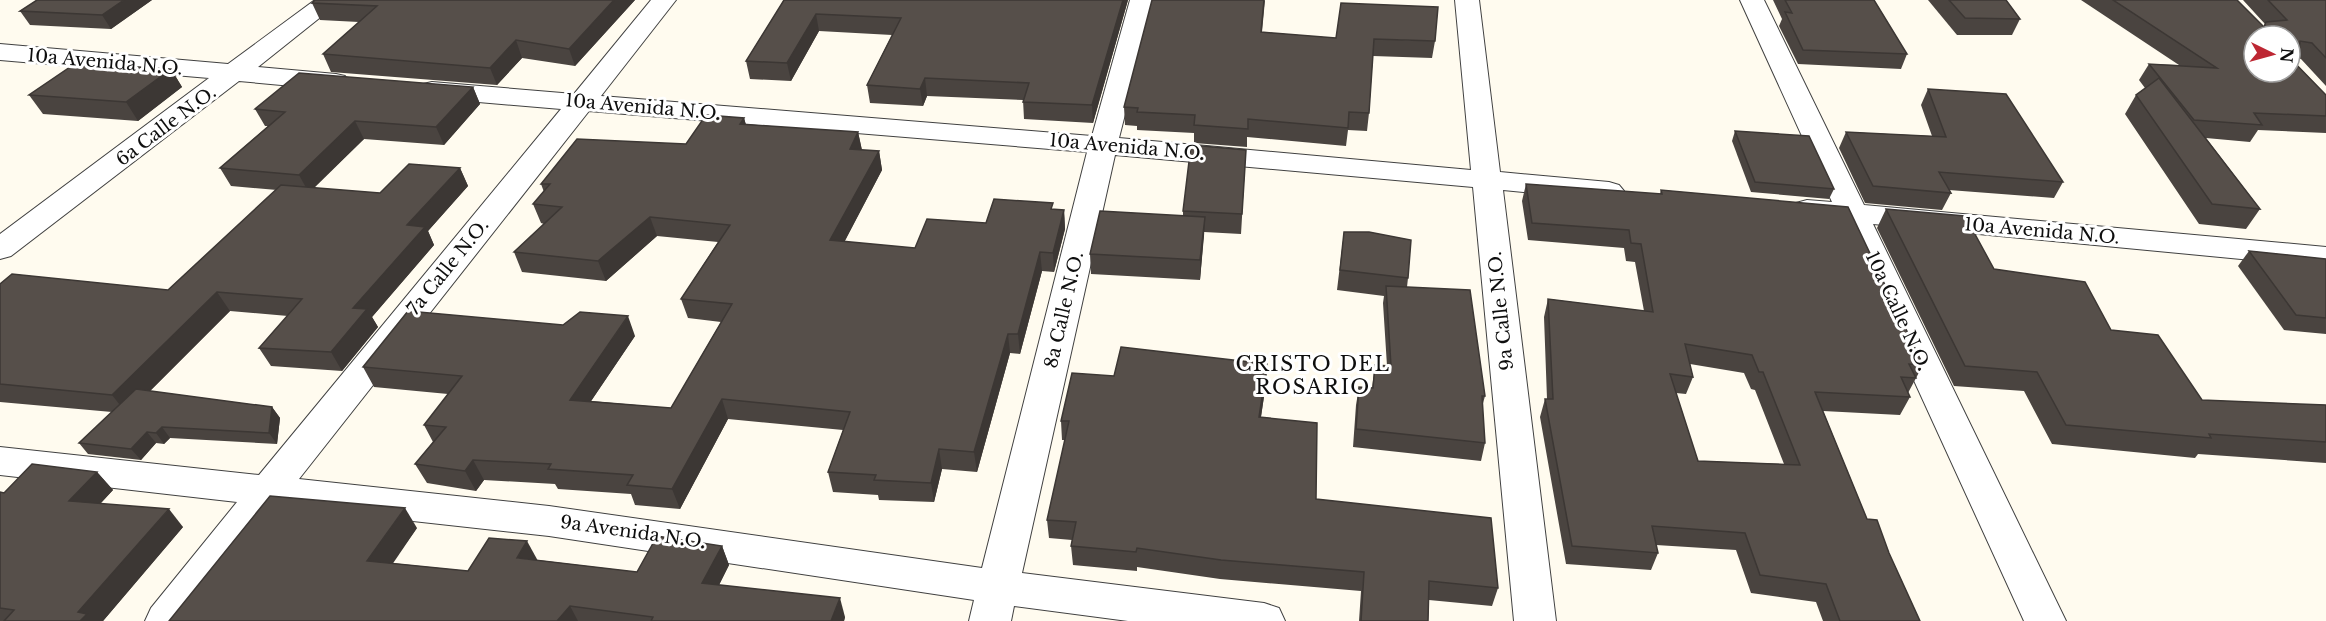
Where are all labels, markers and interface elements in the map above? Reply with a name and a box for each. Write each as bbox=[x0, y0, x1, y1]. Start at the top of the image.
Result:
north arrow bbox=[2242, 24, 2302, 84]
street label: 10a Avenida N.O. bbox=[26, 44, 184, 80]
text: N bbox=[2276, 47, 2298, 64]
street label: 6a Calle N.O. bbox=[112, 81, 220, 171]
street label: 10a Avenida N.O. bbox=[564, 89, 722, 125]
street label: 10a Avenida N.O. bbox=[1048, 129, 1206, 165]
street label: 10a Avenida N.O. bbox=[1963, 213, 2121, 249]
street label: 7a Calle N.O. bbox=[403, 215, 493, 319]
street label: 10a Calle N.O. bbox=[1861, 248, 1935, 374]
street label: 8a Calle N.O. bbox=[1040, 250, 1088, 370]
street label: 9a Calle N.O. bbox=[1484, 250, 1518, 372]
district label: CRISTO DEL ROSARIO bbox=[1236, 352, 1390, 399]
street label: 9a Avenida N.O. bbox=[559, 511, 707, 553]

